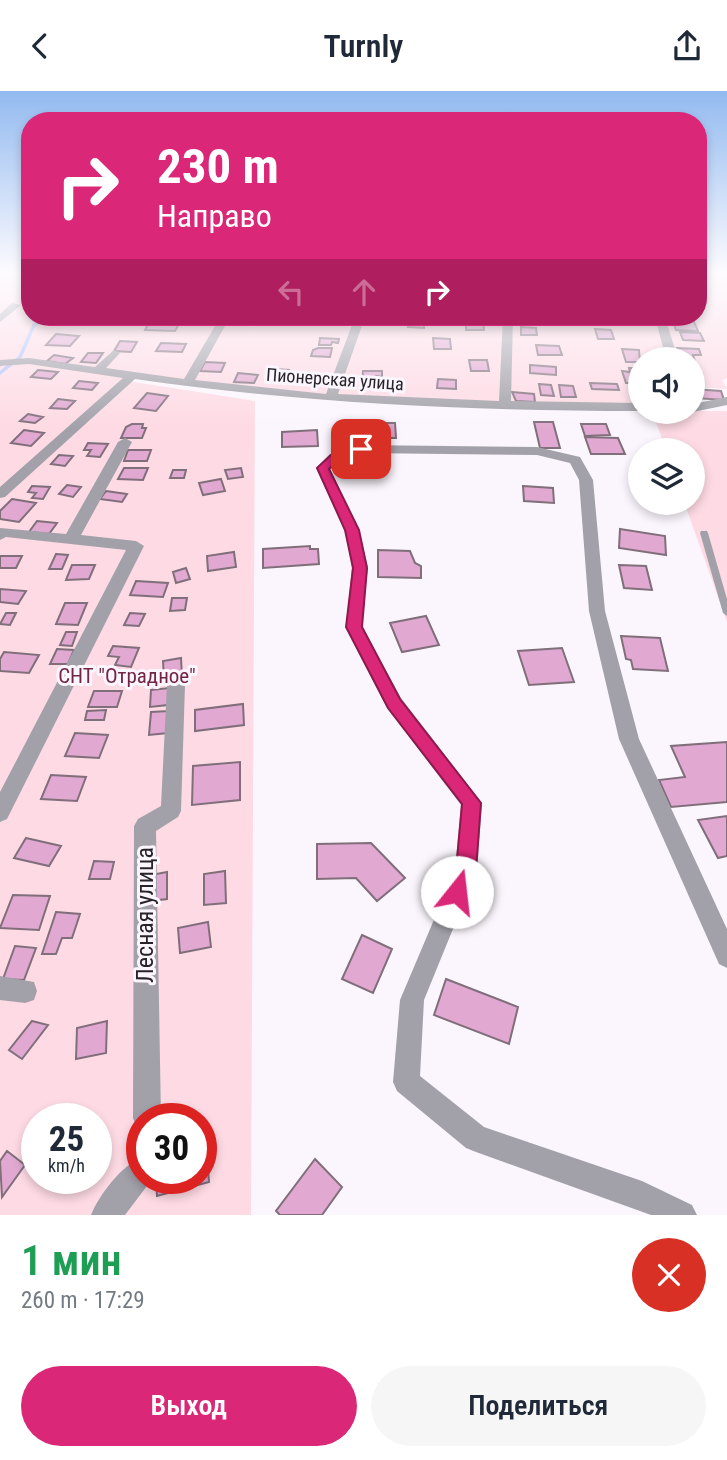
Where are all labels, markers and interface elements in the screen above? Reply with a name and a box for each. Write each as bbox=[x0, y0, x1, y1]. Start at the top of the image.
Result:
icon: back bbox=[21, 27, 59, 65]
text: Turnly bbox=[324, 27, 403, 65]
icon: share bbox=[668, 27, 706, 65]
text: 230 m bbox=[157, 138, 279, 195]
icon: right bbox=[42, 140, 133, 231]
text: Направо bbox=[157, 197, 272, 235]
icon: left bbox=[272, 273, 310, 311]
icon: ahead bbox=[345, 273, 383, 311]
icon: right bbox=[418, 273, 456, 311]
map controls bbox=[628, 347, 705, 515]
button: sound bbox=[628, 347, 705, 424]
street label: Пионерская улица bbox=[266, 364, 404, 394]
pin bbox=[331, 419, 391, 479]
icon: arrive bbox=[342, 430, 380, 468]
button: layers bbox=[628, 438, 705, 515]
park label: СНТ "Отрадное" bbox=[58, 664, 196, 688]
street label: Лесная улица bbox=[131, 847, 159, 983]
position arrow bbox=[420, 855, 494, 929]
speed limit sign: 30 bbox=[126, 1103, 217, 1194]
text: 25 bbox=[49, 1119, 84, 1160]
text: km/h bbox=[48, 1155, 85, 1176]
text: 1 мин bbox=[21, 1236, 122, 1285]
button: close bbox=[632, 1238, 706, 1312]
text: 260 m · 17:29 bbox=[21, 1287, 145, 1314]
button: Выход bbox=[21, 1366, 357, 1446]
button: Поделиться bbox=[371, 1366, 706, 1446]

